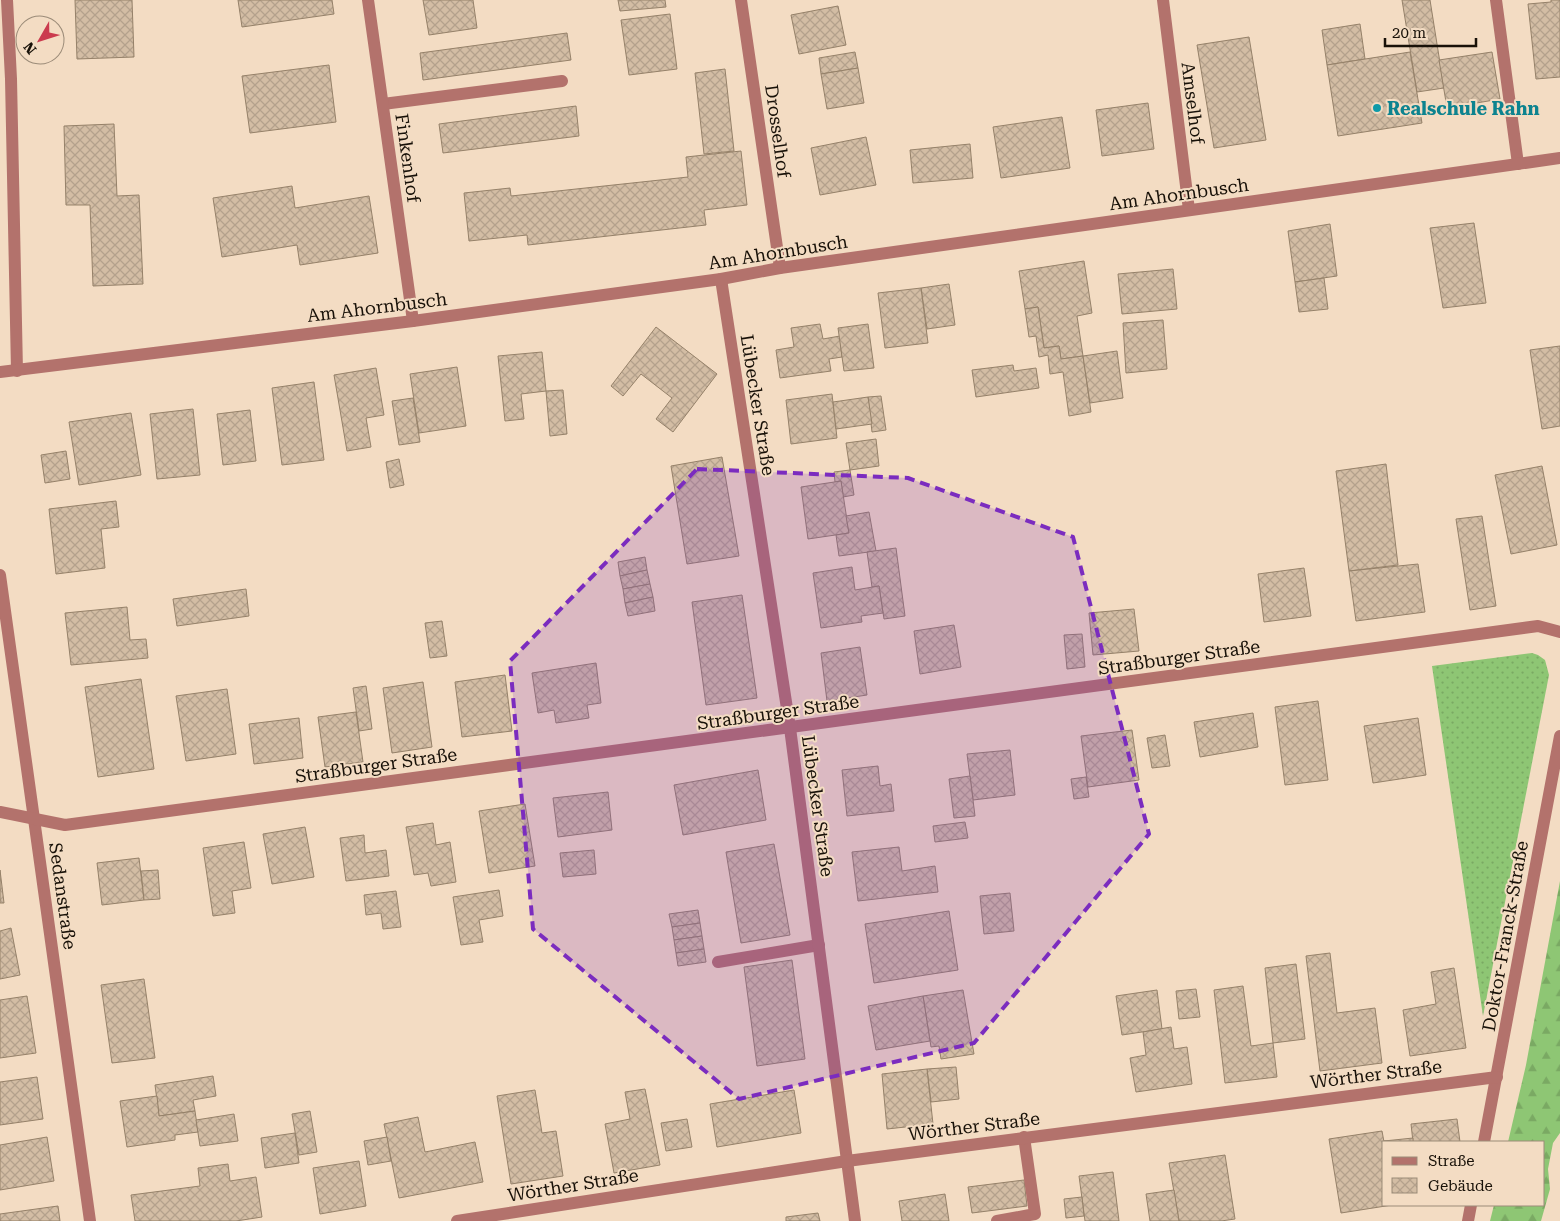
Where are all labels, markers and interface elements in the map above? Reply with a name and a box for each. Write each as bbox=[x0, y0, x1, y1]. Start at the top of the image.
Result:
north arrow bbox=[15, 15, 65, 65]
scale bar bbox=[1385, 15, 1476, 47]
text: 20 m bbox=[1392, 24, 1427, 42]
text: N bbox=[20, 39, 40, 57]
street label: Amselhof bbox=[1178, 61, 1209, 146]
street label: Drosselhof bbox=[761, 83, 795, 180]
place label: Realschule Rahn bbox=[1387, 98, 1540, 119]
marker: Realschule Rahn bbox=[1371, 102, 1383, 114]
street label: Finkenhof bbox=[391, 112, 425, 205]
street label: Am Ahornbusch bbox=[1108, 174, 1251, 214]
street label: Am Ahornbusch bbox=[707, 231, 850, 273]
street label: Am Ahornbusch bbox=[306, 288, 449, 326]
street label: Lübecker Straße bbox=[736, 333, 780, 477]
street label: Straßburger Straße bbox=[1097, 635, 1262, 679]
street label: Straßburger Straße bbox=[696, 690, 861, 734]
street label: Lübecker Straße bbox=[798, 734, 838, 878]
street label: Straßburger Straße bbox=[294, 743, 459, 787]
street label: Doktor-Franck-Straße bbox=[1478, 839, 1532, 1033]
street label: Sedanstraße bbox=[45, 841, 81, 951]
street label: Wörther Straße bbox=[1309, 1056, 1443, 1092]
street label: Wörther Straße bbox=[907, 1108, 1041, 1144]
legend bbox=[1382, 1141, 1545, 1206]
text: Straße bbox=[1428, 1152, 1475, 1170]
street label: Wörther Straße bbox=[506, 1164, 640, 1206]
text: Gebäude bbox=[1428, 1177, 1493, 1195]

